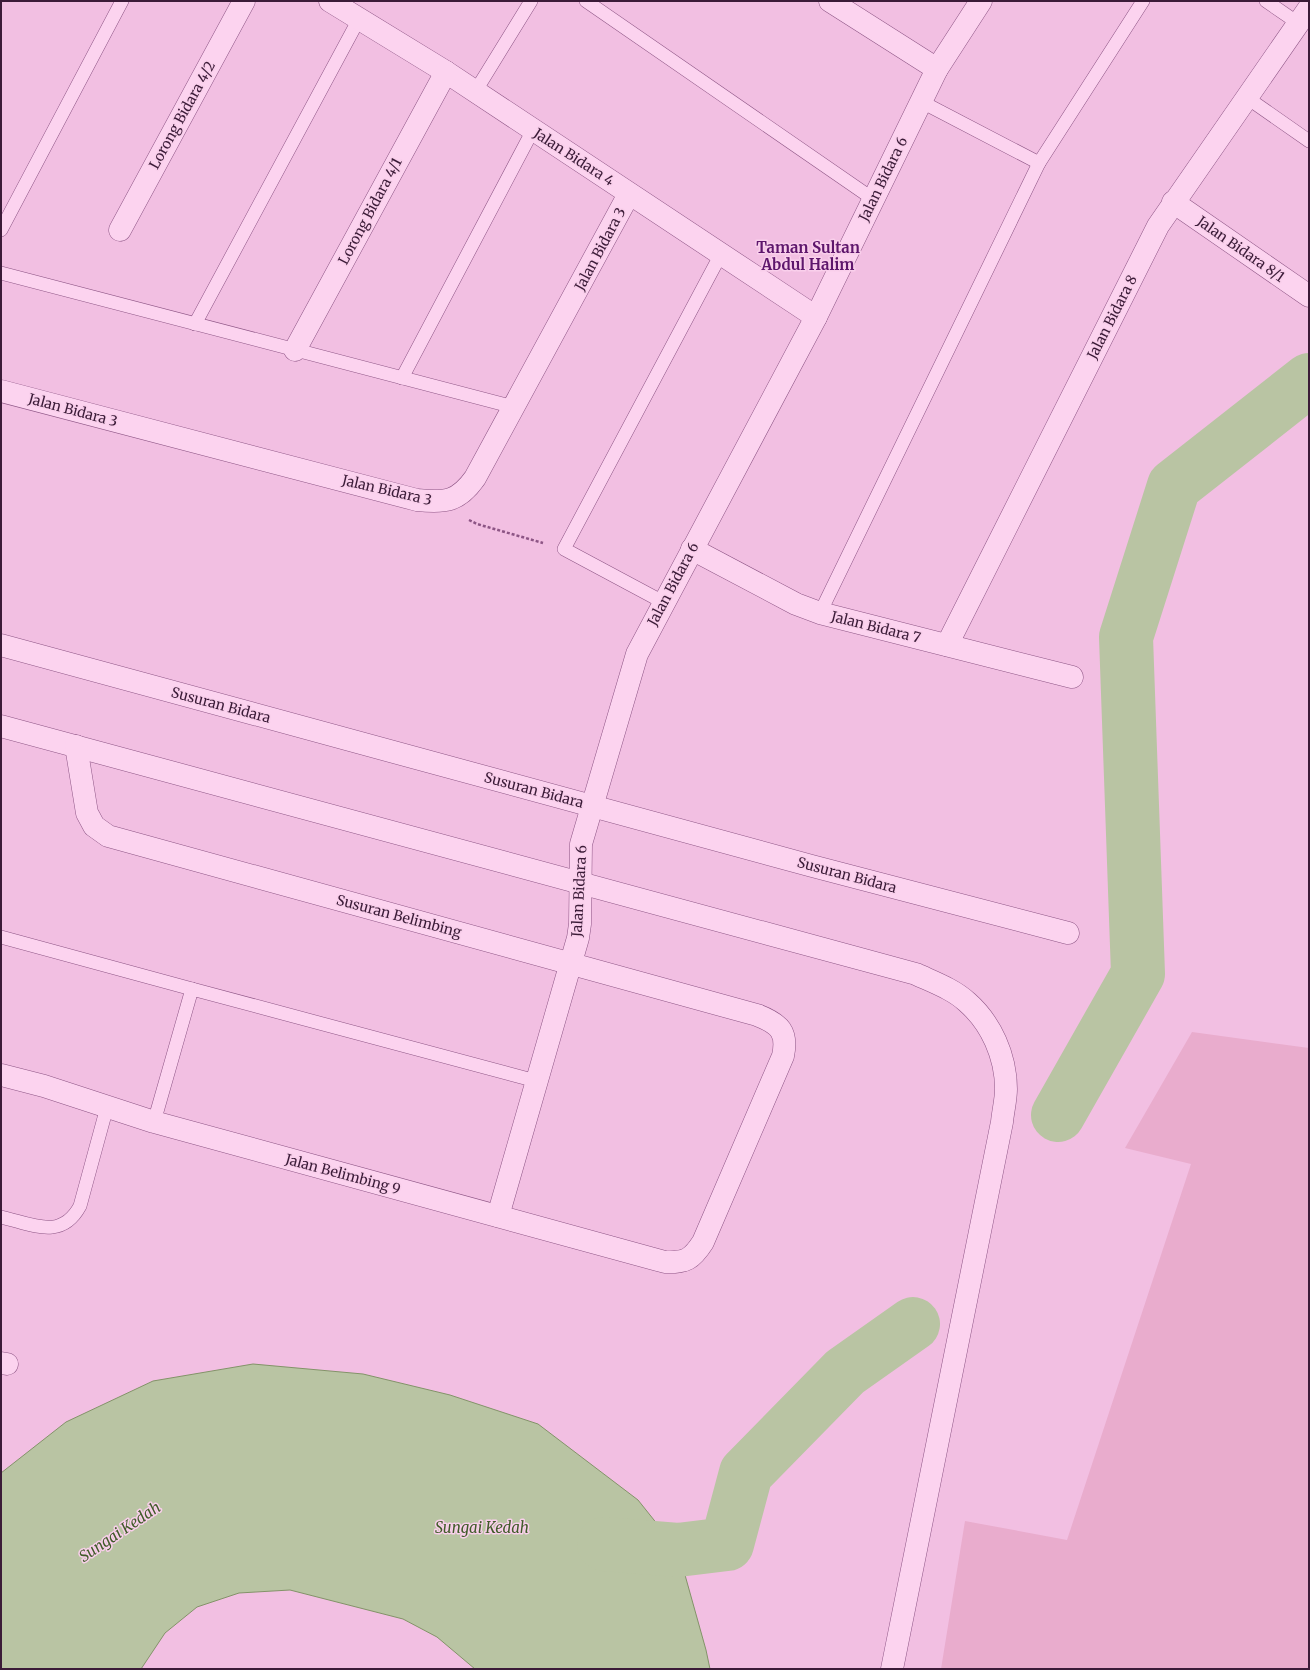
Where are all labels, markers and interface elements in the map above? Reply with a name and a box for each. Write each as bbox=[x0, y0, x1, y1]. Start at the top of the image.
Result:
street label: Lorong Bidara 4/2 bbox=[145, 58, 219, 172]
street label: Jalan Bidara 4 bbox=[530, 124, 618, 190]
street label: Jalan Bidara 6 bbox=[854, 134, 911, 225]
street label: Lorong Bidara 4/1 bbox=[334, 154, 406, 268]
street label: Jalan Bidara 3 bbox=[570, 204, 629, 295]
street label: Jalan Bidara 8/1 bbox=[1193, 212, 1288, 286]
district label: Taman Sultan Abdul Halim bbox=[756, 238, 860, 274]
street label: Jalan Bidara 8 bbox=[1083, 272, 1141, 363]
street label: Jalan Bidara 3 bbox=[25, 389, 120, 431]
street label: Jalan Bidara 3 bbox=[339, 471, 434, 509]
street label: Jalan Bidara 6 bbox=[643, 539, 703, 630]
street label: Jalan Bidara 7 bbox=[828, 607, 923, 647]
street label: Susuran Bidara bbox=[169, 683, 273, 727]
street label: Susuran Bidara bbox=[482, 768, 586, 812]
street label: Jalan Bidara 6 bbox=[568, 845, 590, 938]
street label: Susuran Bidara bbox=[795, 853, 899, 897]
street label: Susuran Belimbing bbox=[335, 891, 464, 941]
street label: Jalan Belimbing 9 bbox=[282, 1150, 403, 1198]
water label: Sungai Kedah bbox=[75, 1497, 164, 1566]
water label: Sungai Kedah bbox=[435, 1518, 529, 1537]

